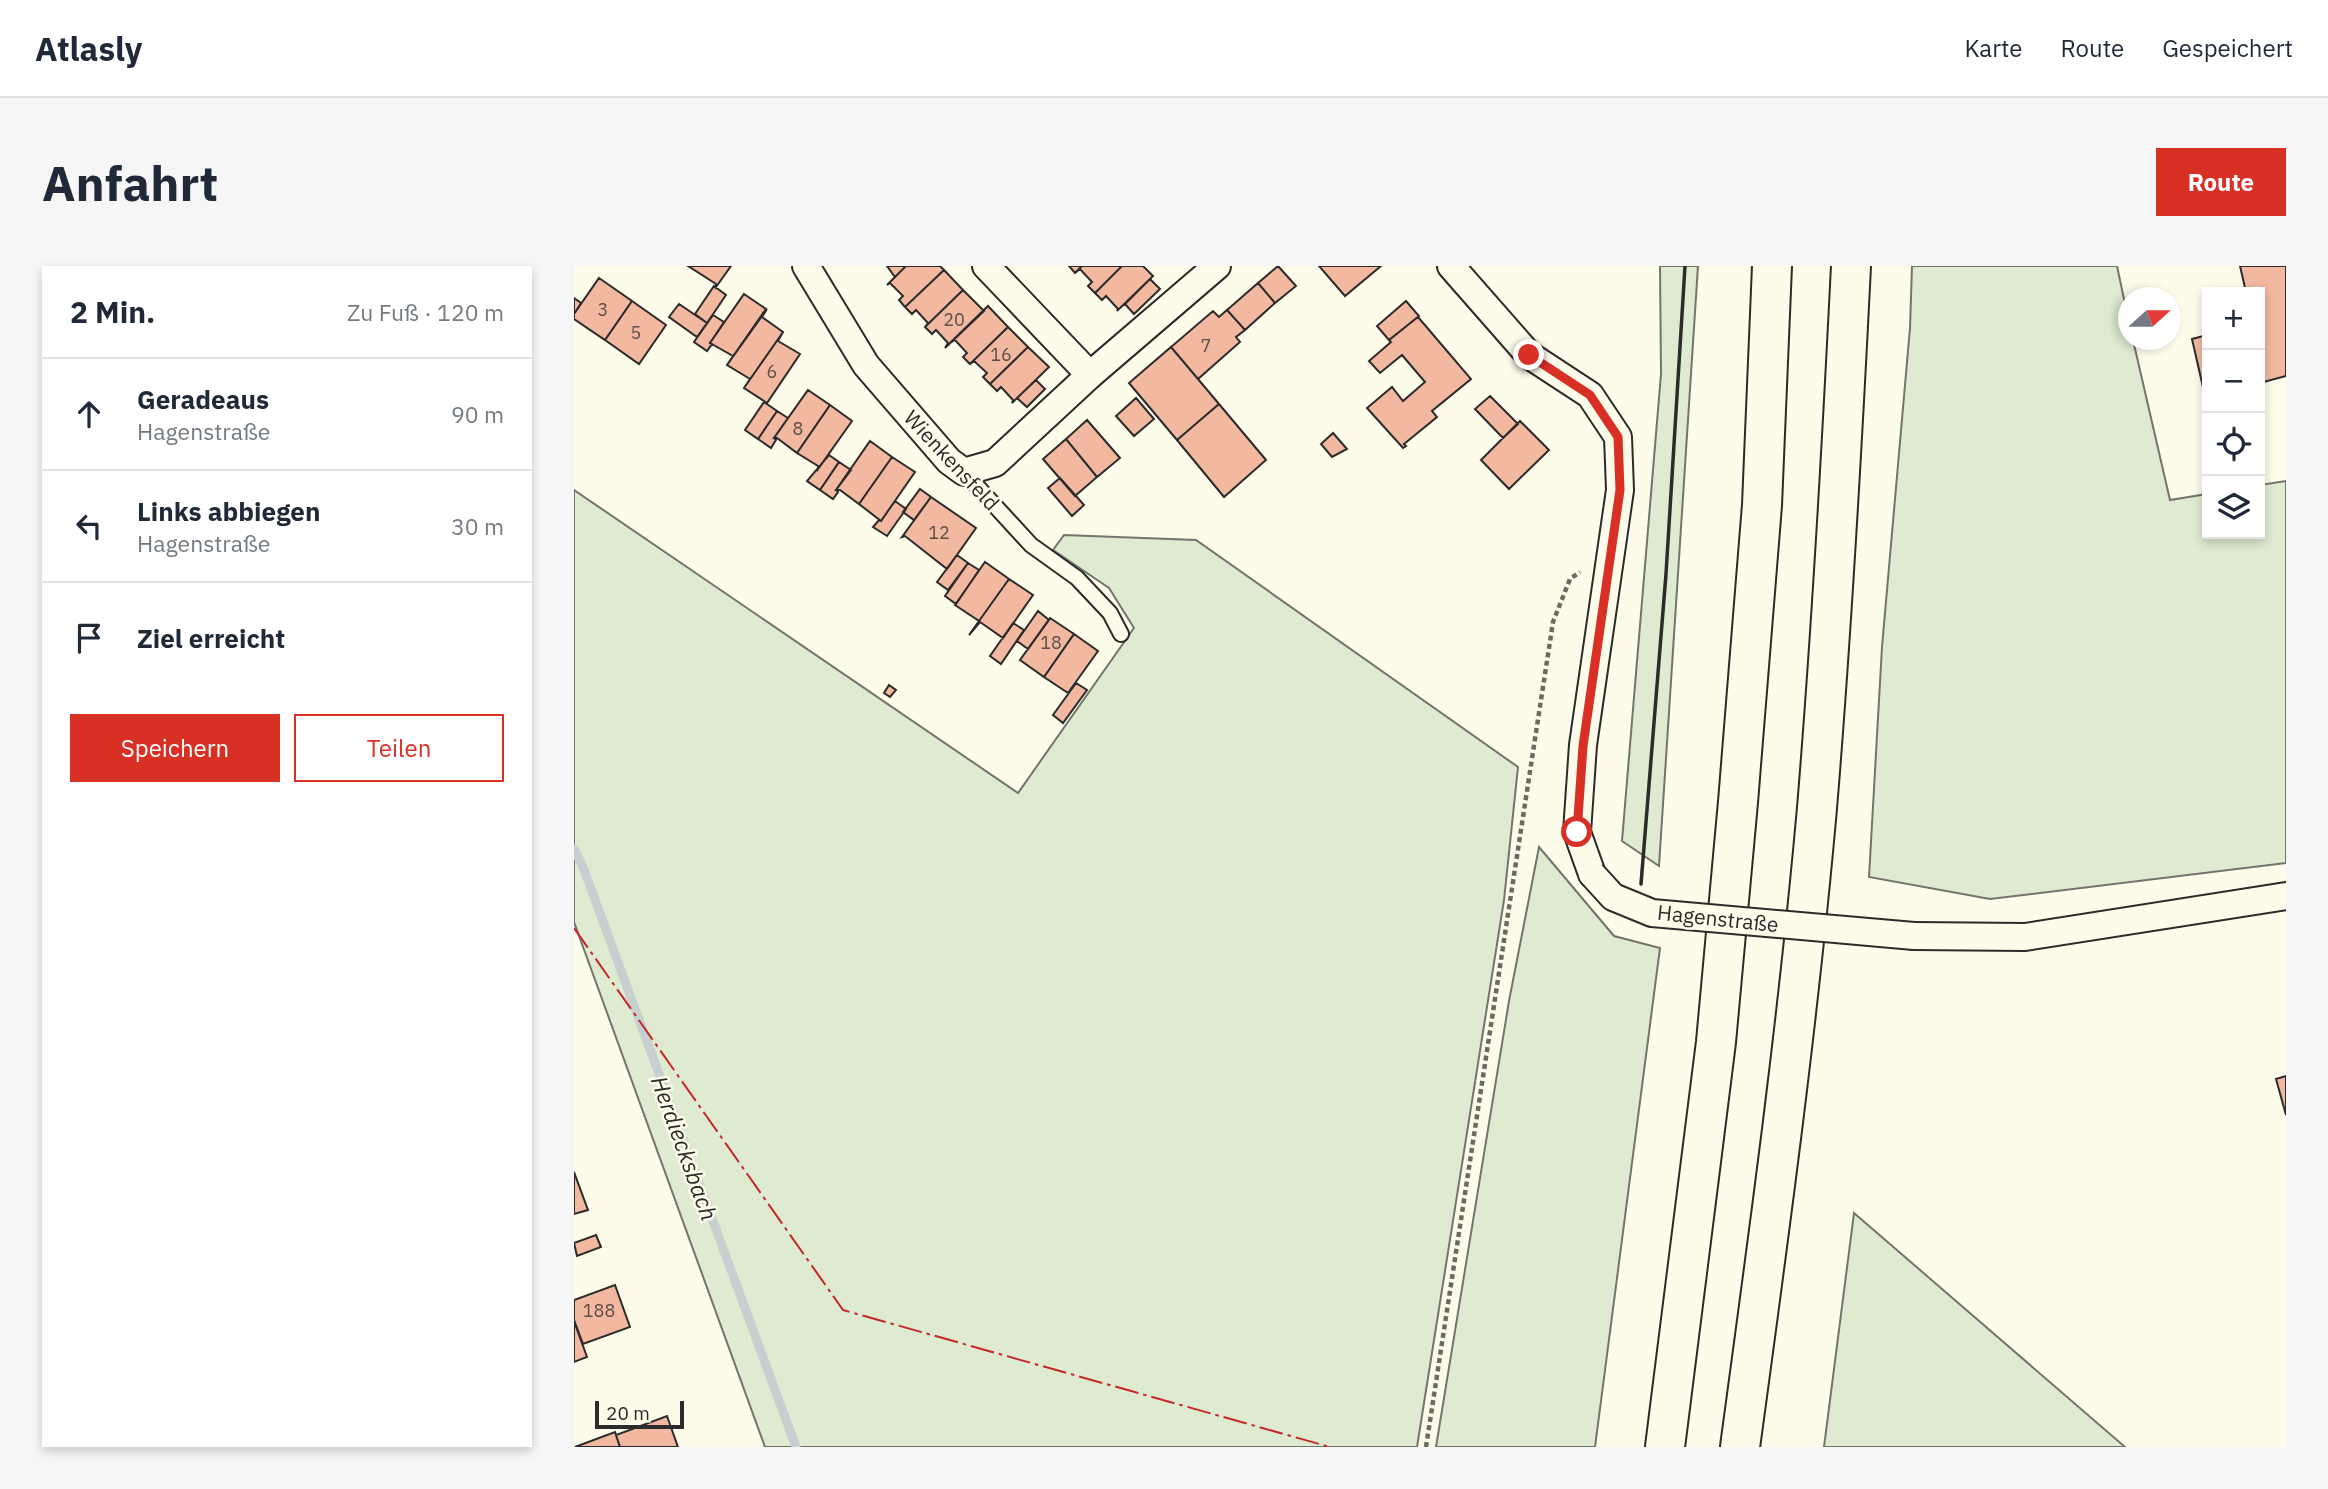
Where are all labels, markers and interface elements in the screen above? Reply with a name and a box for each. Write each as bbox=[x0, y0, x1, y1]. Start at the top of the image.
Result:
text: Atlasly bbox=[35, 27, 142, 70]
text: Karte bbox=[1964, 32, 2023, 64]
text: Route bbox=[2061, 32, 2124, 64]
text: Gespeichert bbox=[2162, 32, 2293, 64]
button: Route bbox=[2156, 148, 2286, 216]
text: Anfahrt bbox=[42, 151, 218, 214]
north arrow bbox=[2118, 287, 2181, 350]
map controls bbox=[2202, 287, 2265, 539]
button: + bbox=[2202, 287, 2265, 350]
text: 2 Min. bbox=[70, 292, 155, 331]
text: Zu Fuß · 120 m bbox=[347, 297, 504, 327]
house number: 3 bbox=[598, 298, 608, 321]
house number: 20 bbox=[943, 308, 965, 331]
house number: 5 bbox=[631, 321, 641, 344]
house number: 7 bbox=[1201, 334, 1211, 357]
route end bbox=[1513, 339, 1544, 370]
house number: 16 bbox=[990, 343, 1012, 366]
button: − bbox=[2202, 350, 2265, 413]
house number: 6 bbox=[767, 360, 777, 383]
text: Geradeaus bbox=[137, 382, 269, 416]
icon: ahead bbox=[70, 395, 108, 433]
text: 90 m bbox=[451, 399, 504, 429]
street label: Wienkensfeld bbox=[898, 404, 1006, 516]
button: locate bbox=[2202, 413, 2265, 476]
text: Hagenstraße bbox=[137, 416, 270, 446]
house number: 8 bbox=[793, 417, 803, 440]
button: layers bbox=[2202, 476, 2265, 539]
text: Links abbiegen bbox=[137, 494, 320, 528]
icon: left bbox=[70, 507, 108, 545]
text: 30 m bbox=[451, 511, 504, 541]
house number: 12 bbox=[928, 521, 950, 544]
text: Hagenstraße bbox=[137, 528, 270, 558]
icon: arrive bbox=[70, 619, 108, 657]
text: Ziel erreicht bbox=[137, 621, 285, 655]
house number: 18 bbox=[1040, 631, 1062, 654]
button: Speichern bbox=[70, 714, 280, 782]
button: Teilen bbox=[294, 714, 504, 782]
route start bbox=[1561, 816, 1592, 847]
street label: Hagenstraße bbox=[1656, 898, 1780, 938]
water label: Herdiecksbach bbox=[645, 1072, 725, 1224]
house number: 188 bbox=[583, 1299, 615, 1322]
scale bar bbox=[595, 1398, 684, 1430]
text: 20 m bbox=[606, 1401, 650, 1425]

